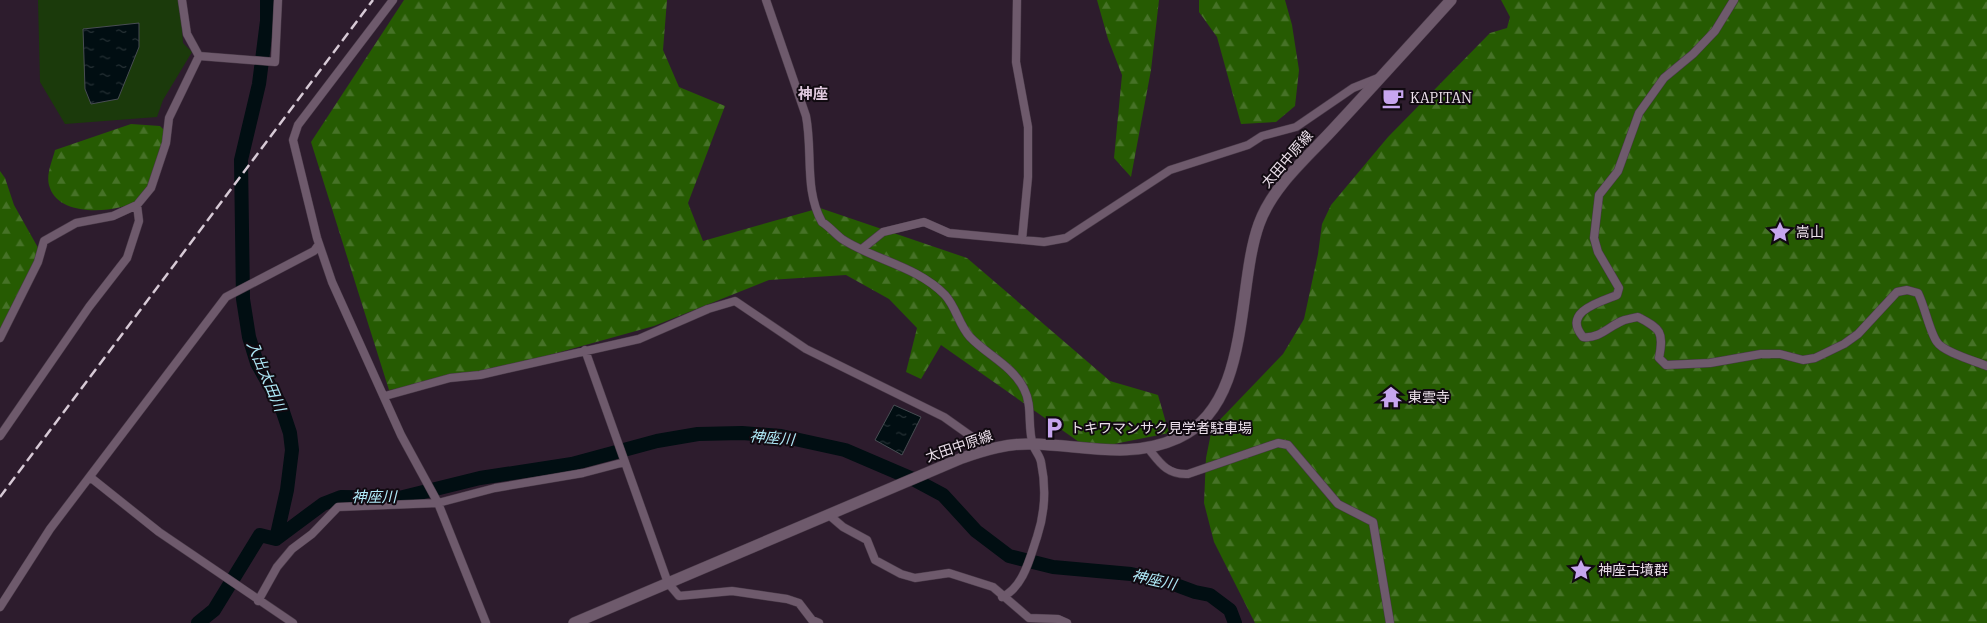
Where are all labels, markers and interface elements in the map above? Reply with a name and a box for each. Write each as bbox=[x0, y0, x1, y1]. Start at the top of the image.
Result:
district label: 神座 bbox=[797, 84, 828, 103]
cafe icon: KAPITAN bbox=[1380, 85, 1406, 111]
place label: KAPITAN bbox=[1410, 89, 1472, 107]
street label: 太田中原線 bbox=[1257, 127, 1317, 191]
place icon: 嵩山 bbox=[1767, 219, 1793, 245]
place label: 嵩山 bbox=[1796, 223, 1824, 241]
water label: 入出太田川 bbox=[243, 338, 291, 416]
temple icon: 東雲寺 bbox=[1378, 384, 1404, 410]
place label: 東雲寺 bbox=[1408, 388, 1450, 406]
parking icon: トキワマンサク見学者駐車場 bbox=[1041, 415, 1067, 441]
place label: トキワマンサク見学者駐車場 bbox=[1070, 419, 1252, 437]
water label: 神座川 bbox=[749, 426, 797, 449]
street label: 太田中原線 bbox=[923, 426, 995, 466]
water label: 神座川 bbox=[351, 487, 398, 506]
place icon: 神座古墳群 bbox=[1568, 557, 1594, 583]
place label: 神座古墳群 bbox=[1598, 561, 1668, 579]
water label: 神座川 bbox=[1130, 565, 1180, 594]

